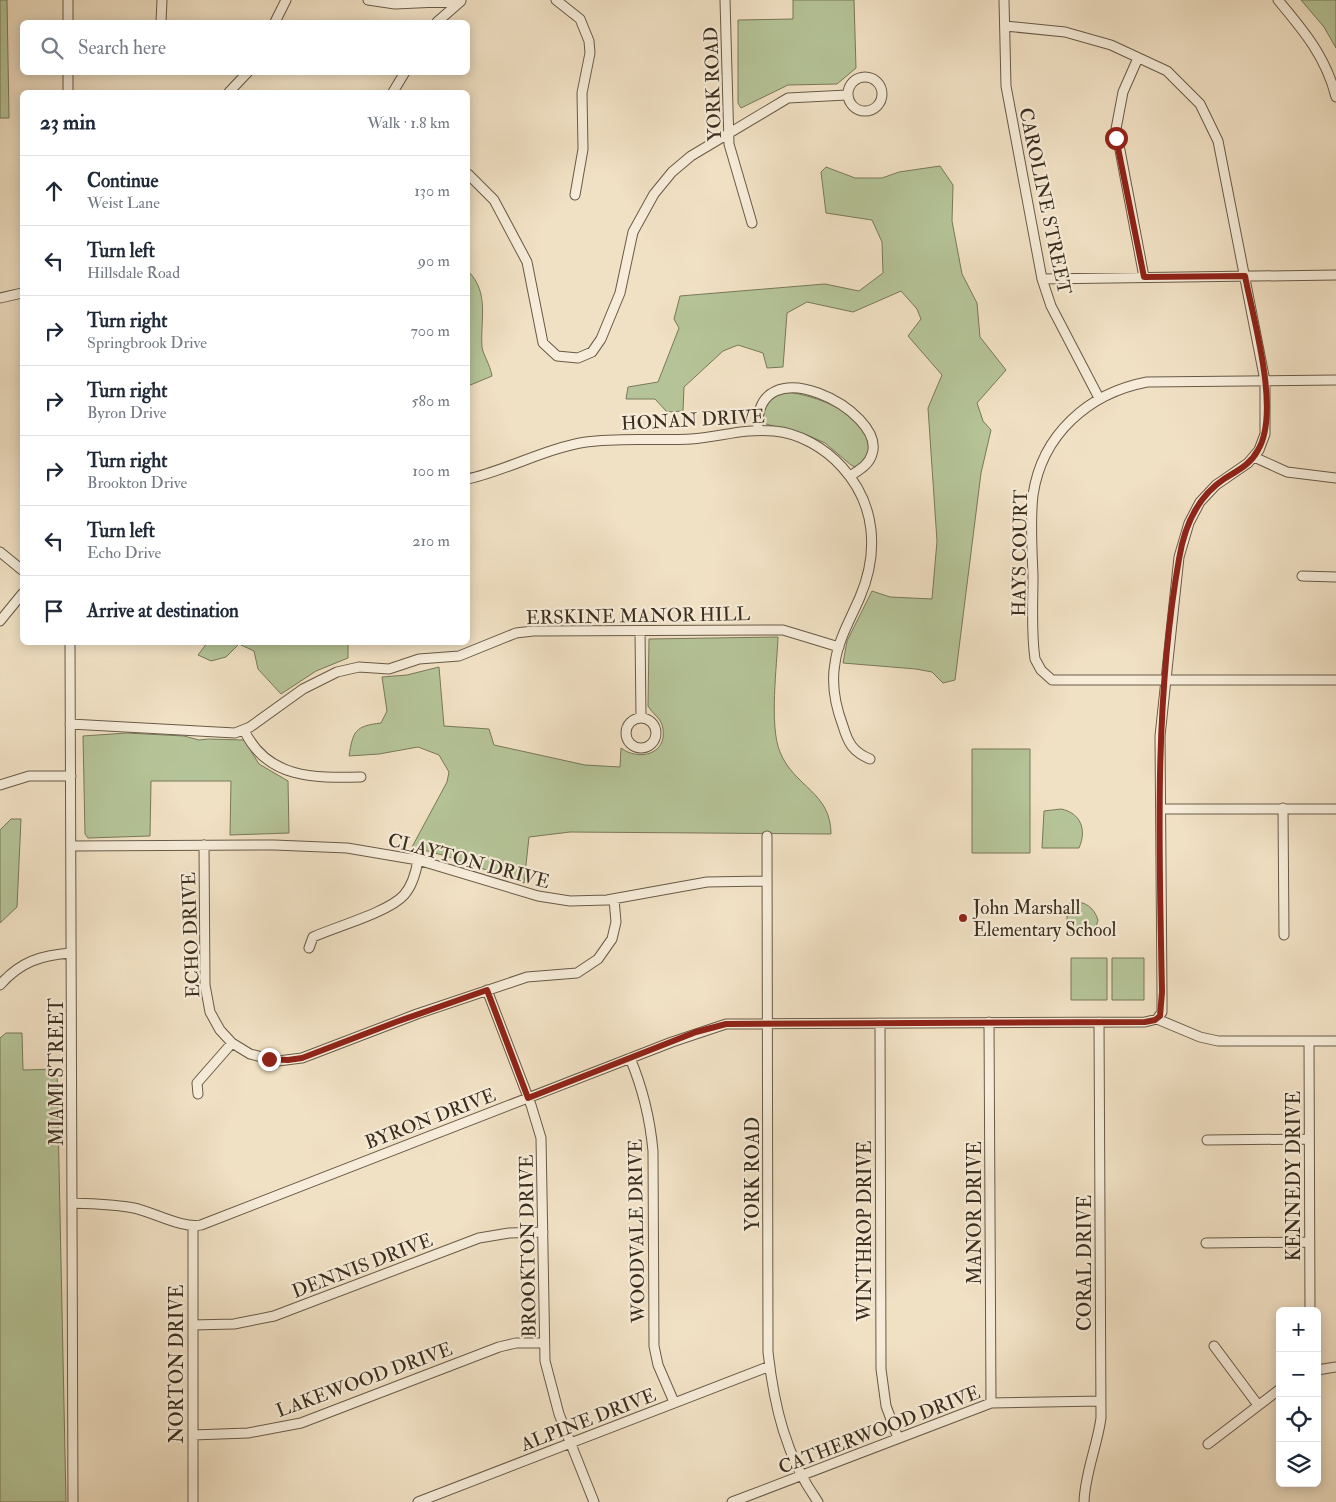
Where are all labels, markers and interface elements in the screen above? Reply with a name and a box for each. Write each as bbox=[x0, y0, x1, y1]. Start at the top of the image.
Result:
search box bbox=[20, 20, 470, 75]
street label: YORK ROAD bbox=[699, 26, 727, 142]
icon: search bbox=[38, 34, 66, 62]
text: Search here bbox=[78, 36, 166, 60]
street label: CAROLINE STREET bbox=[1013, 106, 1077, 297]
text: 23 min bbox=[40, 109, 96, 136]
text: Walk · 1.8 km bbox=[367, 113, 450, 133]
route start bbox=[1105, 127, 1128, 150]
text: Continue bbox=[87, 169, 158, 193]
icon: ahead bbox=[40, 177, 68, 205]
text: 130 m bbox=[414, 181, 450, 201]
text: Weist Lane bbox=[87, 193, 160, 213]
text: Turn left bbox=[87, 239, 155, 263]
icon: left bbox=[40, 247, 68, 275]
text: 90 m bbox=[418, 251, 450, 271]
text: Hillsdale Road bbox=[87, 263, 180, 283]
text: Turn right bbox=[87, 309, 167, 333]
icon: right bbox=[40, 317, 68, 345]
text: 700 m bbox=[411, 321, 450, 341]
text: Springbrook Drive bbox=[87, 333, 207, 353]
text: Turn right bbox=[87, 379, 167, 403]
icon: right bbox=[40, 387, 68, 415]
text: 580 m bbox=[411, 391, 450, 411]
text: Byron Drive bbox=[87, 403, 166, 423]
street label: HONAN DRIVE bbox=[621, 404, 766, 436]
text: Turn right bbox=[87, 449, 167, 473]
icon: right bbox=[40, 457, 68, 485]
text: 100 m bbox=[412, 461, 450, 481]
text: Brookton Drive bbox=[87, 473, 187, 493]
street label: HAYS COURT bbox=[1007, 489, 1033, 617]
text: Turn left bbox=[87, 519, 155, 543]
icon: left bbox=[40, 527, 68, 555]
text: 210 m bbox=[412, 531, 450, 551]
text: Echo Drive bbox=[87, 543, 161, 563]
icon: arrive bbox=[40, 597, 68, 625]
text: Arrive at destination bbox=[87, 599, 239, 623]
street label: ERSKINE MANOR HILL bbox=[526, 602, 751, 630]
street label: CLAYTON DRIVE bbox=[385, 828, 553, 894]
street label: ECHO DRIVE bbox=[177, 871, 205, 998]
place label: John Marshall Elementary School bbox=[972, 896, 1117, 942]
marker: John Marshall Elementary School bbox=[957, 912, 969, 924]
street label: MIAMI STREET bbox=[45, 998, 69, 1146]
route end bbox=[258, 1048, 281, 1071]
street label: BYRON DRIVE bbox=[361, 1083, 500, 1155]
street label: KENNEDY DRIVE bbox=[1282, 1091, 1306, 1261]
street label: YORK ROAD bbox=[741, 1117, 765, 1231]
street label: WOODVALE DRIVE bbox=[623, 1138, 651, 1324]
street label: WINTHROP DRIVE bbox=[853, 1140, 877, 1323]
street label: MANOR DRIVE bbox=[963, 1141, 987, 1285]
street label: BROOKTON DRIVE bbox=[514, 1154, 542, 1338]
street label: CORAL DRIVE bbox=[1073, 1195, 1097, 1331]
street label: DENNIS DRIVE bbox=[289, 1228, 436, 1304]
street label: NORTON DRIVE bbox=[165, 1284, 189, 1444]
map controls bbox=[1276, 1307, 1321, 1487]
button: + bbox=[1276, 1307, 1321, 1352]
street label: LAKEWOOD DRIVE bbox=[273, 1337, 456, 1423]
button: − bbox=[1276, 1352, 1321, 1397]
street label: CATHERWOOD DRIVE bbox=[775, 1380, 984, 1480]
street label: ALPINE DRIVE bbox=[516, 1383, 660, 1457]
button: locate bbox=[1276, 1397, 1321, 1442]
button: layers bbox=[1276, 1442, 1321, 1487]

